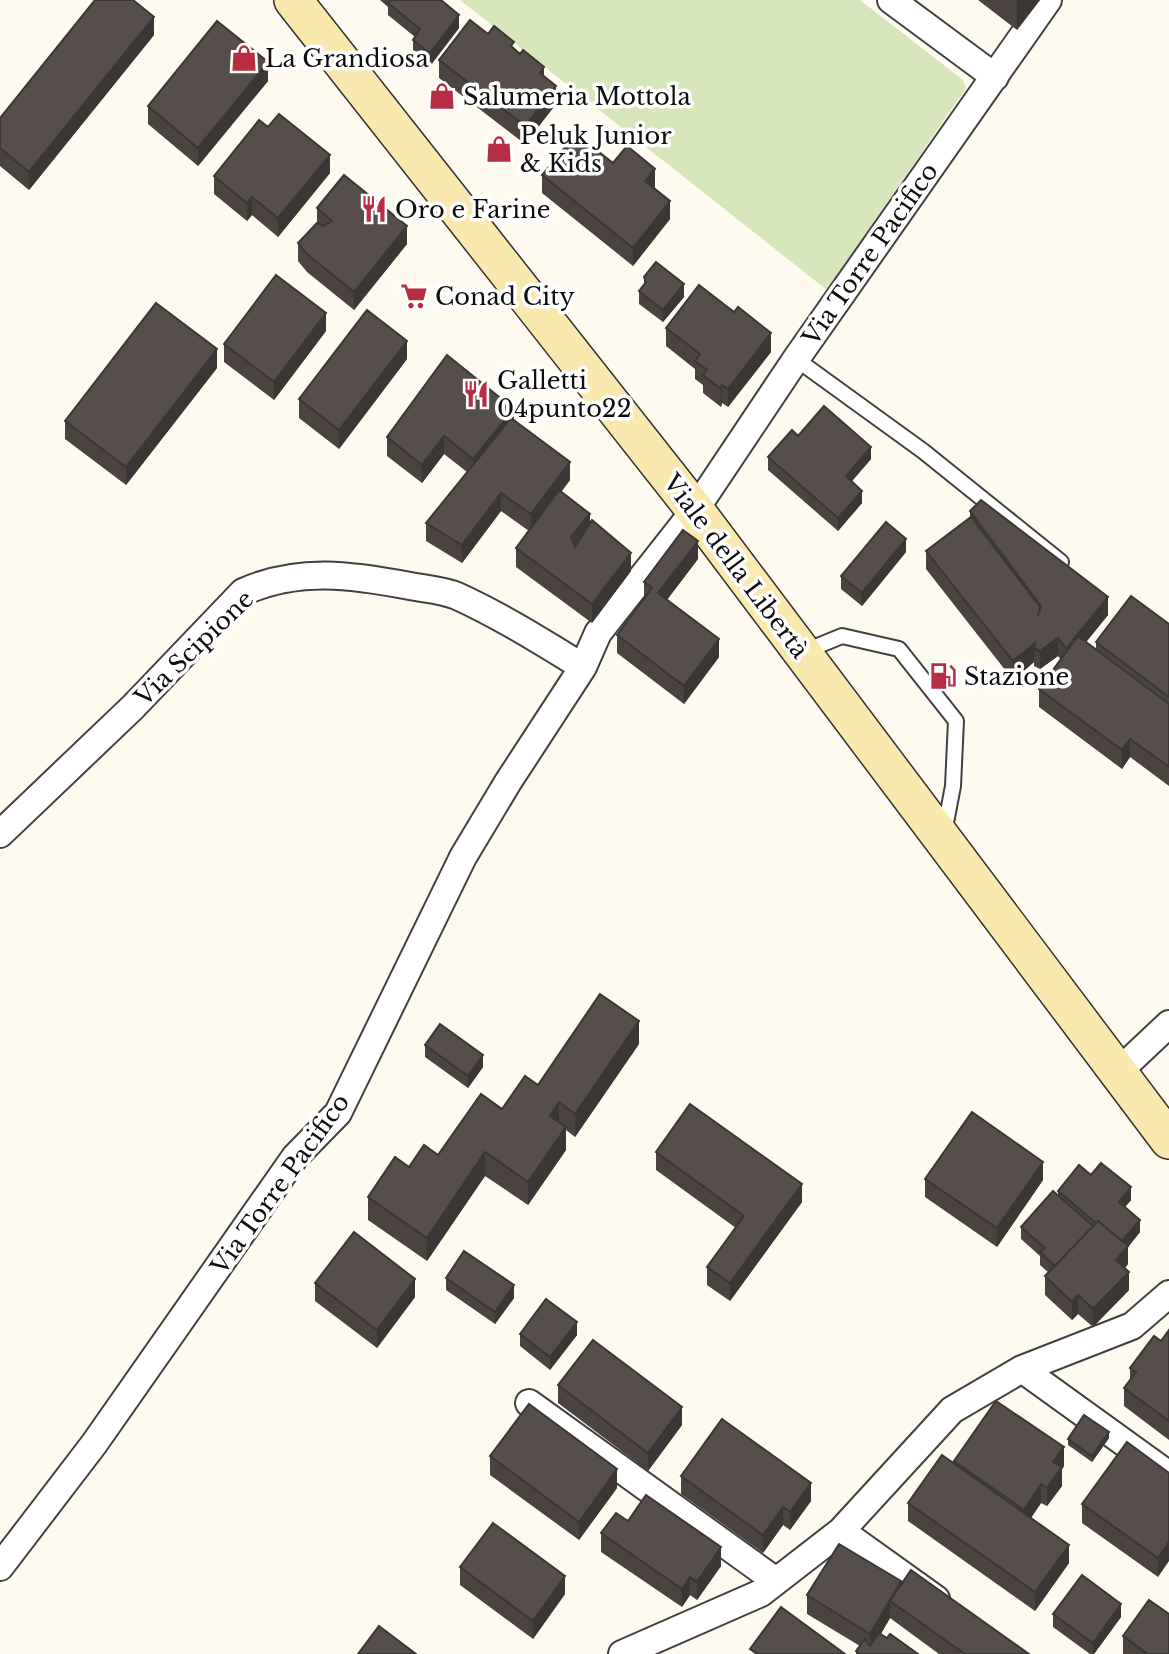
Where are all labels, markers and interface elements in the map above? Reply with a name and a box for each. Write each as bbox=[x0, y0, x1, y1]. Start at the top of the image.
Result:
shop icon: La Grandiosa bbox=[229, 43, 259, 73]
place label: La Grandiosa bbox=[265, 44, 430, 73]
shop icon: Salumeria Mottola bbox=[427, 81, 457, 111]
place label: Salumeria Mottola bbox=[463, 82, 692, 111]
place label: Peluk Junior & Kids bbox=[520, 121, 672, 178]
shop icon: Peluk Junior & Kids bbox=[484, 134, 514, 164]
street label: Via Torre Pacifico bbox=[796, 157, 944, 352]
restaurant icon: Oro e Farine bbox=[359, 194, 389, 224]
place label: Oro e Farine bbox=[395, 195, 551, 224]
supermarket icon: Conad City bbox=[399, 281, 429, 311]
place label: Conad City bbox=[435, 282, 575, 311]
place label: Galletti 04punto22 bbox=[497, 366, 631, 423]
restaurant icon: Galletti 04punto22 bbox=[461, 379, 491, 409]
street label: Viale della Libertà bbox=[657, 467, 815, 664]
street label: Via Scipione bbox=[128, 584, 259, 713]
fuel station icon: Stazione bbox=[928, 661, 958, 691]
place label: Stazione bbox=[964, 662, 1069, 691]
street label: Via Torre Pacifico bbox=[204, 1088, 355, 1281]

